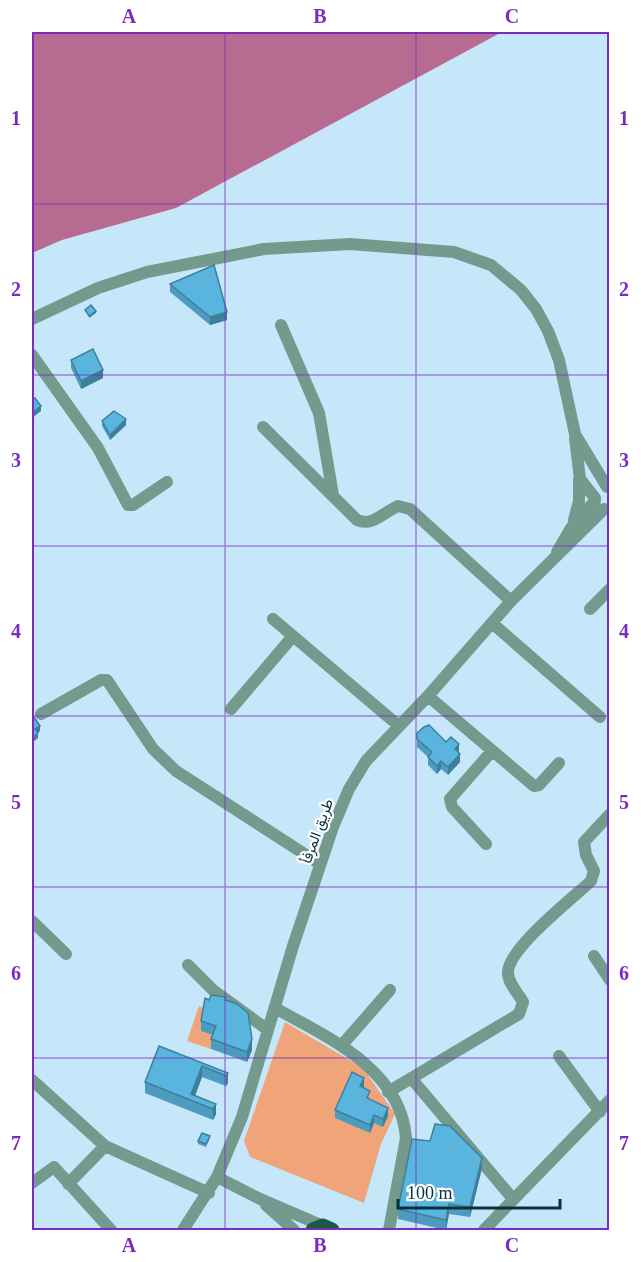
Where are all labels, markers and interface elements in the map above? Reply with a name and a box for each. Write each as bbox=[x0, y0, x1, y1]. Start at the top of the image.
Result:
text: A bbox=[122, 5, 137, 27]
text: B bbox=[313, 5, 327, 27]
text: C bbox=[505, 5, 519, 27]
text: 1 bbox=[11, 107, 21, 129]
text: 1 bbox=[619, 107, 629, 129]
text: 2 bbox=[11, 278, 21, 300]
text: 2 bbox=[619, 278, 629, 300]
text: 3 bbox=[11, 449, 21, 471]
text: 3 bbox=[619, 449, 629, 471]
text: 4 bbox=[11, 620, 21, 642]
text: 4 bbox=[619, 620, 629, 642]
text: 5 bbox=[11, 791, 21, 813]
text: 5 bbox=[619, 791, 629, 813]
street label: طريق المرفأ bbox=[298, 796, 338, 866]
text: 6 bbox=[11, 962, 21, 984]
text: 6 bbox=[619, 962, 629, 984]
text: 7 bbox=[11, 1132, 21, 1154]
text: 7 bbox=[619, 1132, 629, 1154]
scale bar bbox=[398, 1172, 560, 1210]
text: 100 m bbox=[407, 1183, 453, 1203]
text: A bbox=[122, 1234, 137, 1256]
text: B bbox=[313, 1234, 327, 1256]
text: C bbox=[505, 1234, 519, 1256]

